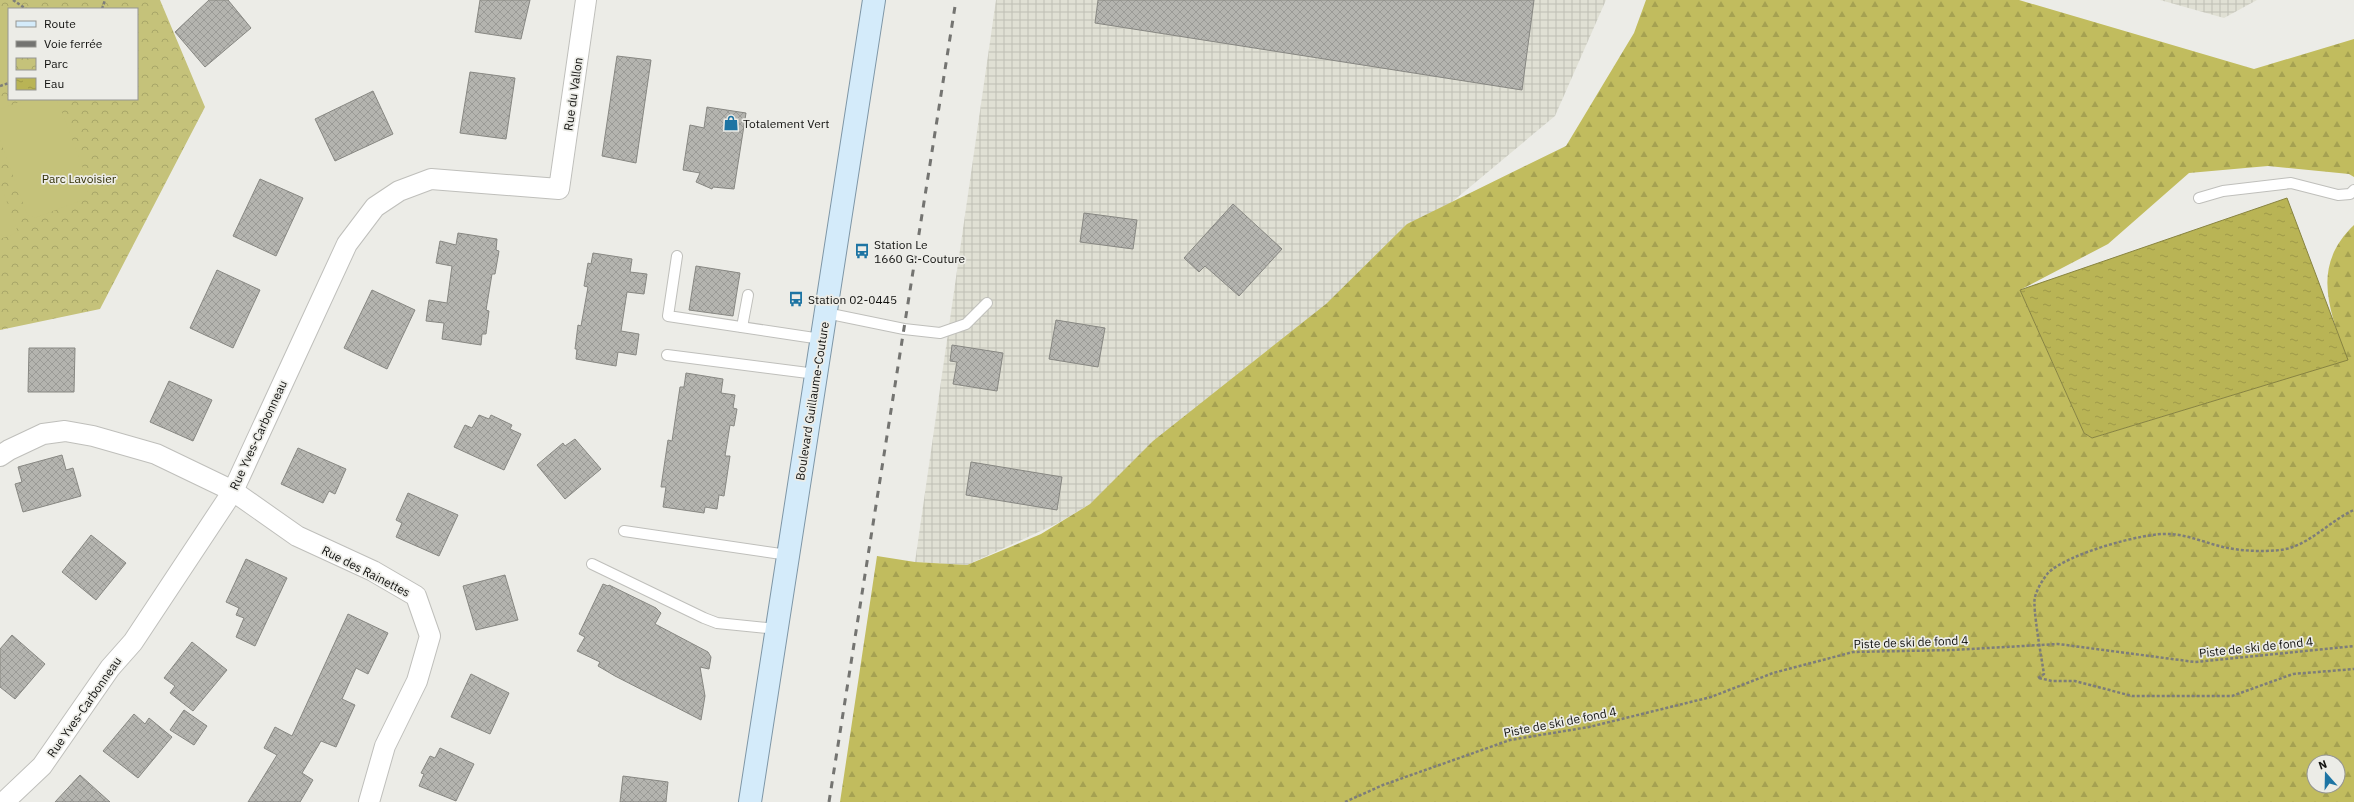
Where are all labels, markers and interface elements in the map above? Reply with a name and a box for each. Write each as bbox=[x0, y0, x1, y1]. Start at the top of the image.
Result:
legend bbox=[8, 8, 138, 100]
text: Route bbox=[44, 16, 76, 31]
text: Voie ferrée bbox=[44, 36, 103, 51]
text: Parc bbox=[44, 56, 68, 71]
street label: Rue du Vallon bbox=[560, 56, 586, 132]
text: Eau bbox=[44, 76, 64, 91]
shop icon: Totalement Vert bbox=[722, 114, 740, 132]
place label: Totalement Vert bbox=[743, 116, 829, 131]
park label: Parc Lavoisier bbox=[42, 171, 117, 186]
place label: Station Le 1660 G.-Couture bbox=[874, 237, 966, 266]
bus stop icon: Station Le 1660 G.-Couture bbox=[853, 242, 871, 260]
bus stop icon: Station 02-0445 bbox=[787, 290, 805, 308]
place label: Station 02-0445 bbox=[808, 292, 897, 307]
street label: Boulevard Guillaume-Couture bbox=[792, 320, 832, 481]
street label: Rue Yves-Carbonneau bbox=[226, 378, 290, 492]
street label: Rue des Rainettes bbox=[319, 542, 413, 600]
street label: Piste de ski de fond 4 bbox=[1853, 633, 1969, 651]
street label: Piste de ski de fond 4 bbox=[2198, 634, 2314, 660]
street label: Rue Yves-Carbonneau bbox=[44, 654, 124, 760]
street label: Piste de ski de fond 4 bbox=[1502, 704, 1618, 740]
north arrow bbox=[2306, 754, 2346, 794]
text: N bbox=[2316, 757, 2329, 773]

